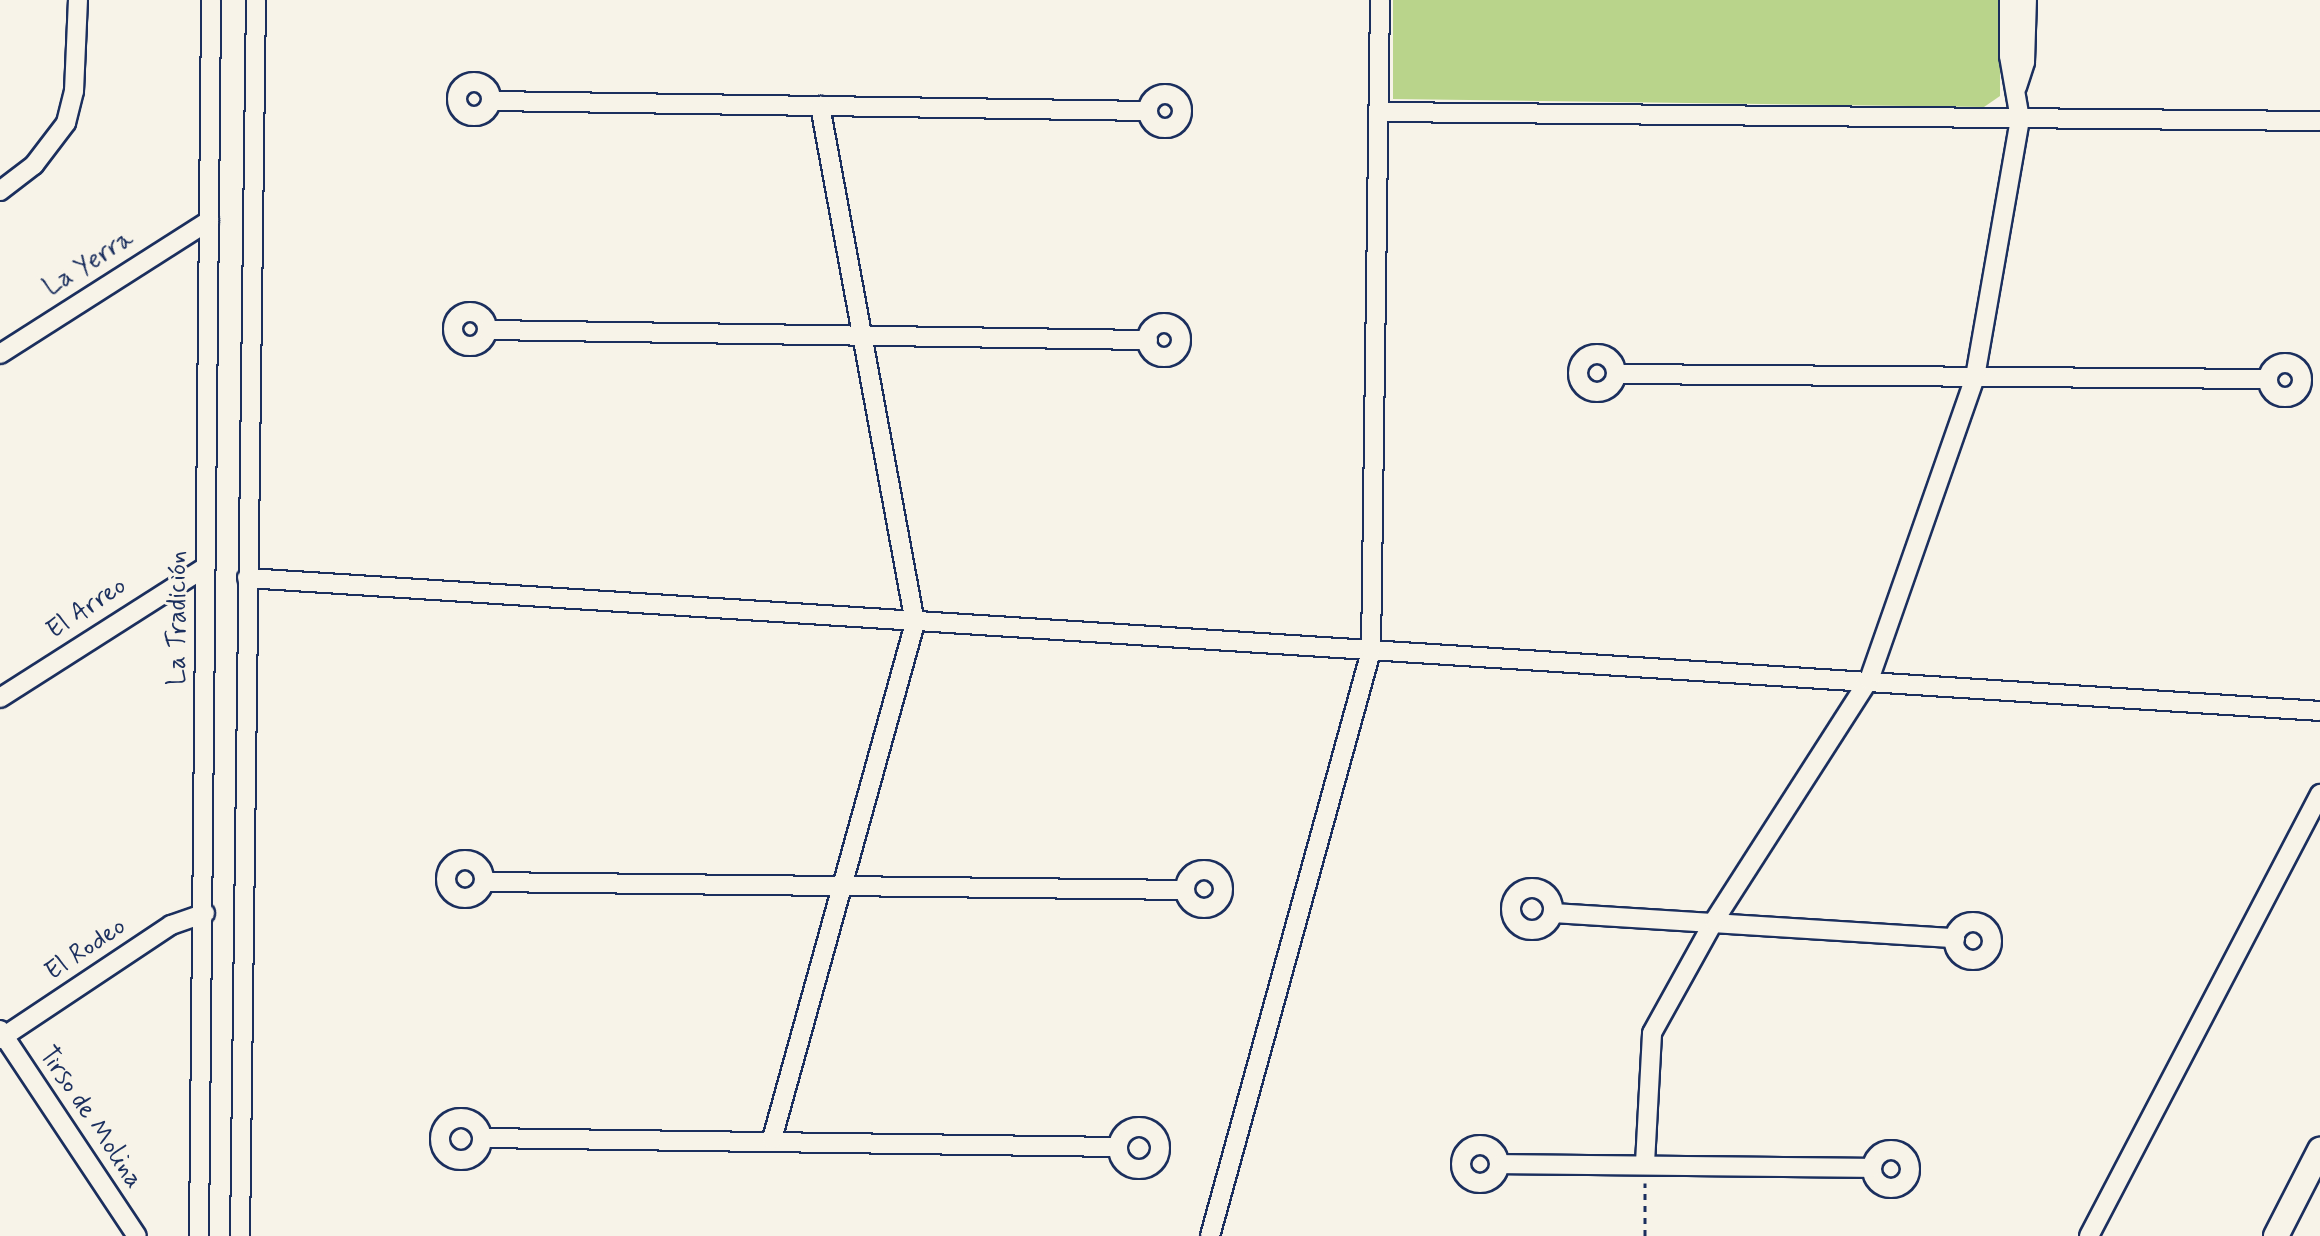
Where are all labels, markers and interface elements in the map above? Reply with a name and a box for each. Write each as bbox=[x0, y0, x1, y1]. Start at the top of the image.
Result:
street label: La Yerra bbox=[38, 223, 140, 305]
street label: La Tradición bbox=[163, 552, 195, 684]
street label: El Arreo bbox=[41, 571, 133, 647]
street label: El Rodeo bbox=[40, 912, 132, 988]
street label: Tirso de Molina bbox=[31, 1041, 149, 1195]

